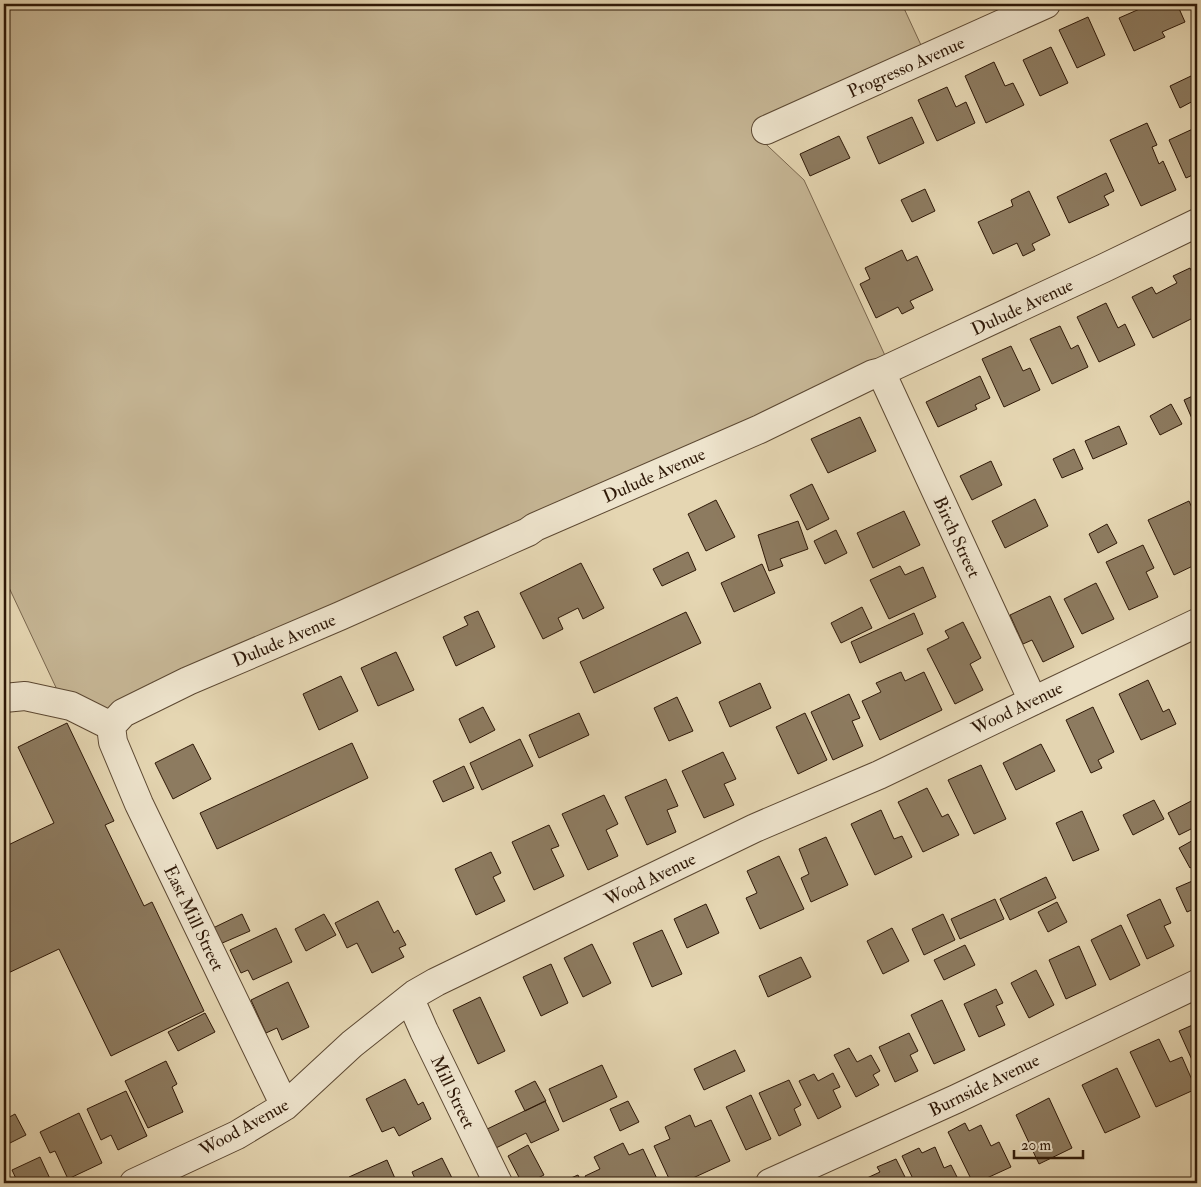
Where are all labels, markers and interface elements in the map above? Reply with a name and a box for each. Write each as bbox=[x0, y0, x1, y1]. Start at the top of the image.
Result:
street label: Progresso Avenue bbox=[844, 31, 969, 104]
street label: Dulude Avenue bbox=[967, 274, 1077, 341]
street label: Dulude Avenue bbox=[599, 442, 710, 508]
street label: Birch Street bbox=[928, 493, 985, 582]
street label: Dulude Avenue bbox=[229, 608, 340, 673]
street label: Wood Avenue bbox=[967, 676, 1067, 741]
street label: Wood Avenue bbox=[600, 847, 700, 912]
street label: East Mill Street bbox=[158, 862, 229, 975]
street label: Burnside Avenue bbox=[925, 1049, 1044, 1122]
street label: Mill Street bbox=[425, 1052, 480, 1133]
street label: Wood Avenue bbox=[195, 1093, 293, 1162]
scale bar bbox=[1014, 1127, 1082, 1159]
text: 20 m bbox=[1021, 1136, 1051, 1155]

